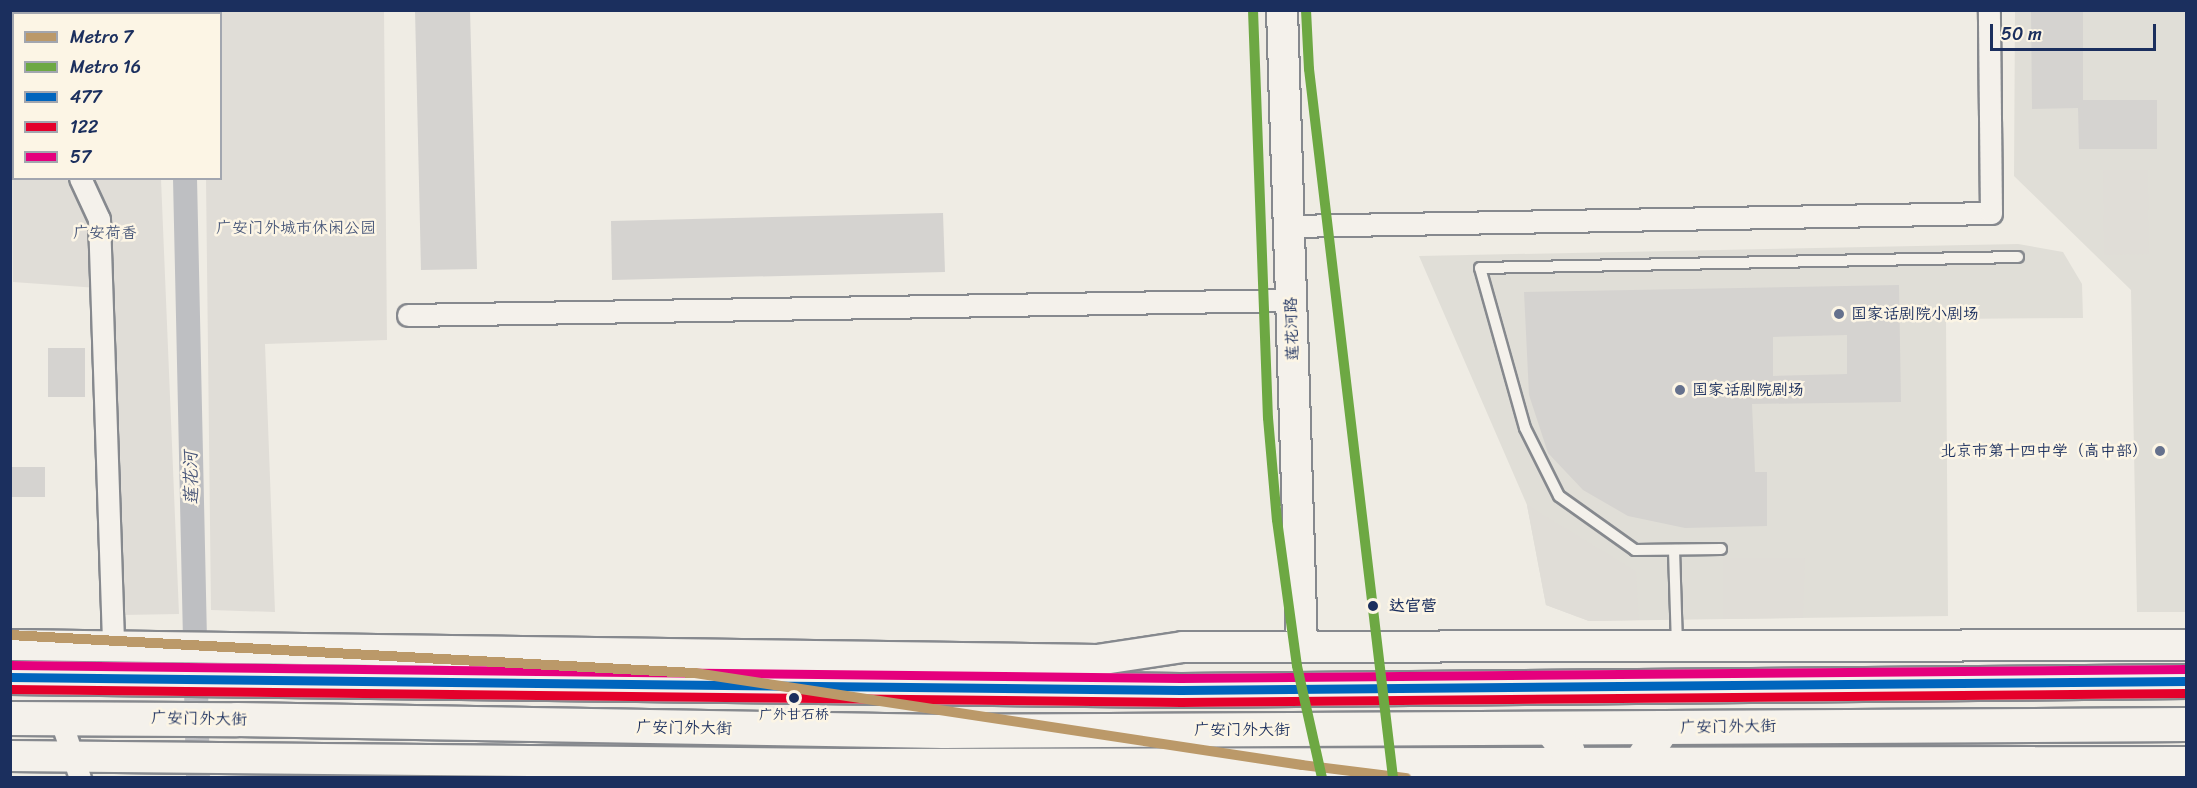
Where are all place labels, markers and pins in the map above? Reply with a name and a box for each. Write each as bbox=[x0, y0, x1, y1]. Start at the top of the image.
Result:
place label: 国家话剧院小剧场 bbox=[1851, 304, 1979, 324]
marker: 国家话剧院小剧场 bbox=[1832, 307, 1846, 321]
place label: 国家话剧院剧场 bbox=[1692, 380, 1804, 400]
marker: 国家话剧院剧场 bbox=[1673, 383, 1687, 397]
place label: 北京市第十四中学（高中部） bbox=[1940, 441, 2148, 461]
marker: 北京市第十四中学（高中部） bbox=[2153, 444, 2167, 458]
marker: 达官营 bbox=[1362, 595, 1384, 617]
place label: 达官营 bbox=[1389, 596, 1437, 616]
marker: 广外甘石桥 bbox=[788, 692, 800, 704]
place label: 广外甘石桥 bbox=[759, 707, 829, 723]

